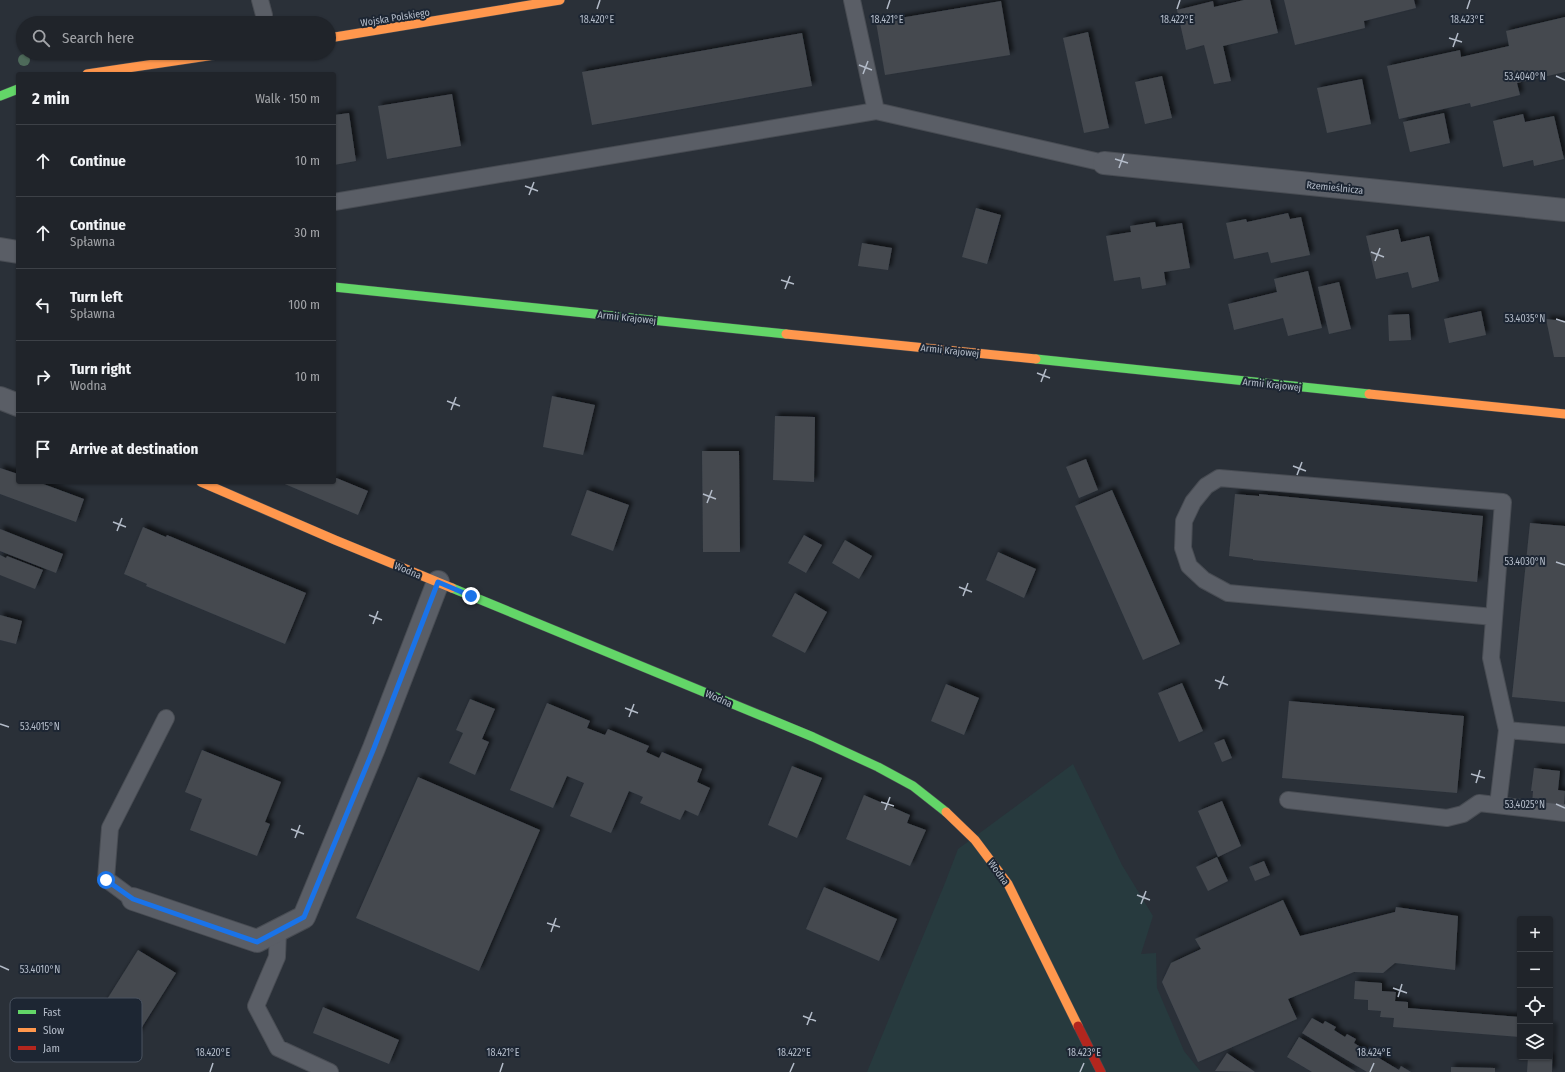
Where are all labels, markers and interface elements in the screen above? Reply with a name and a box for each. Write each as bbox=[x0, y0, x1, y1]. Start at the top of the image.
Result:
street label: Wojska Polskiego bbox=[360, 7, 431, 29]
text: 18.420°E bbox=[580, 14, 615, 26]
text: 18.421°E bbox=[871, 14, 904, 26]
text: 18.422°E bbox=[1160, 14, 1194, 26]
text: 18.423°E bbox=[1450, 14, 1484, 26]
search box bbox=[16, 16, 336, 60]
icon: search bbox=[30, 27, 52, 49]
text: Search here bbox=[62, 29, 134, 47]
text: 53.4040°N bbox=[1504, 71, 1546, 83]
text: 2 min bbox=[32, 88, 70, 109]
text: Walk · 150 m bbox=[255, 91, 320, 106]
icon: ahead bbox=[32, 150, 54, 172]
text: Continue bbox=[70, 152, 126, 170]
text: 10 m bbox=[295, 153, 320, 168]
street label: Rzemieślnicza bbox=[1306, 179, 1364, 197]
text: Continue bbox=[70, 216, 126, 234]
icon: ahead bbox=[32, 222, 54, 244]
text: 30 m bbox=[294, 225, 320, 240]
text: Spławna bbox=[70, 234, 115, 249]
text: Turn left bbox=[70, 288, 123, 306]
icon: left bbox=[32, 294, 54, 316]
text: 100 m bbox=[288, 297, 320, 312]
text: Spławna bbox=[70, 306, 115, 321]
street label: Armii Krajowej bbox=[597, 309, 657, 327]
text: 53.4035°N bbox=[1505, 313, 1545, 325]
street label: Armii Krajowej bbox=[920, 342, 980, 360]
text: Turn right bbox=[70, 360, 131, 378]
icon: right bbox=[32, 366, 54, 388]
text: 10 m bbox=[295, 369, 320, 384]
street label: Armii Krajowej bbox=[1242, 376, 1302, 394]
text: Wodna bbox=[70, 378, 107, 393]
icon: arrive bbox=[32, 438, 54, 460]
text: Arrive at destination bbox=[70, 440, 198, 458]
text: 53.4030°N bbox=[1504, 556, 1546, 568]
street label: Wodna bbox=[392, 560, 423, 582]
route end bbox=[462, 587, 480, 605]
street label: Wodna bbox=[703, 688, 734, 710]
text: 53.4015°N bbox=[20, 721, 60, 733]
text: 53.4025°N bbox=[1505, 799, 1545, 811]
street label: Wodna bbox=[985, 858, 1011, 888]
route start bbox=[97, 871, 115, 889]
map controls bbox=[1517, 916, 1553, 1060]
button: + bbox=[1517, 916, 1553, 952]
button: − bbox=[1517, 952, 1553, 988]
text: 53.4010°N bbox=[20, 964, 60, 976]
button: locate bbox=[1517, 988, 1553, 1024]
legend bbox=[10, 998, 142, 1062]
text: Fast bbox=[43, 1006, 61, 1019]
text: Slow bbox=[43, 1024, 64, 1037]
button: layers bbox=[1517, 1024, 1553, 1060]
text: Jam bbox=[43, 1042, 60, 1055]
text: 18.420°E bbox=[196, 1047, 231, 1059]
text: 18.421°E bbox=[487, 1047, 520, 1059]
text: 18.422°E bbox=[777, 1047, 811, 1059]
text: 18.423°E bbox=[1067, 1047, 1101, 1059]
text: 18.424°E bbox=[1357, 1047, 1391, 1059]

